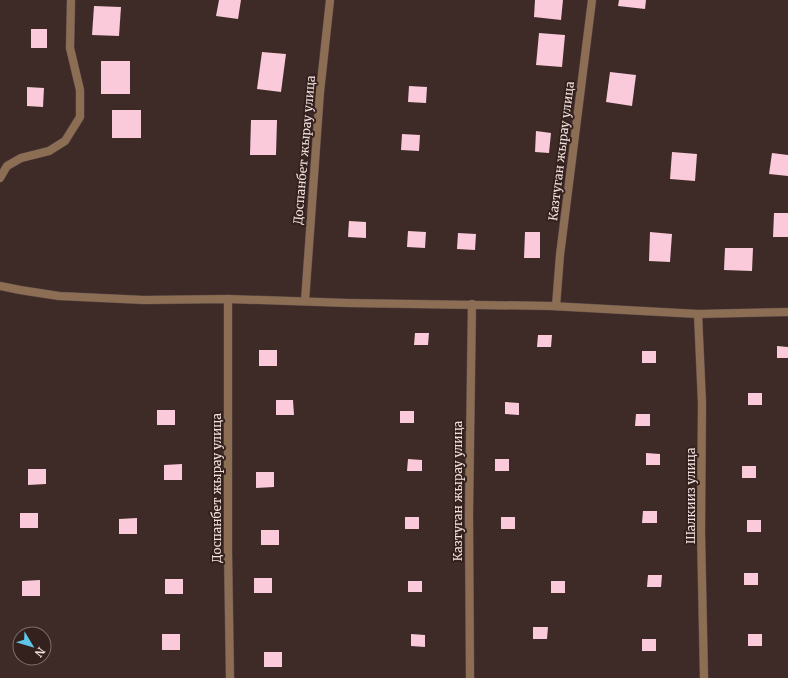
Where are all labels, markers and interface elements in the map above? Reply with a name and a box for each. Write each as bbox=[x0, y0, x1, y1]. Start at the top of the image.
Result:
street label: Доспанбет жырау улица bbox=[290, 74, 318, 225]
street label: Казтуган жырау улица bbox=[545, 80, 577, 222]
street label: Доспанбет жырау улица bbox=[209, 413, 224, 563]
street label: Казтуган жырау улица bbox=[450, 420, 465, 561]
street label: Шалкииз улица bbox=[683, 447, 698, 544]
north arrow bbox=[12, 626, 52, 666]
text: N bbox=[32, 644, 48, 660]

